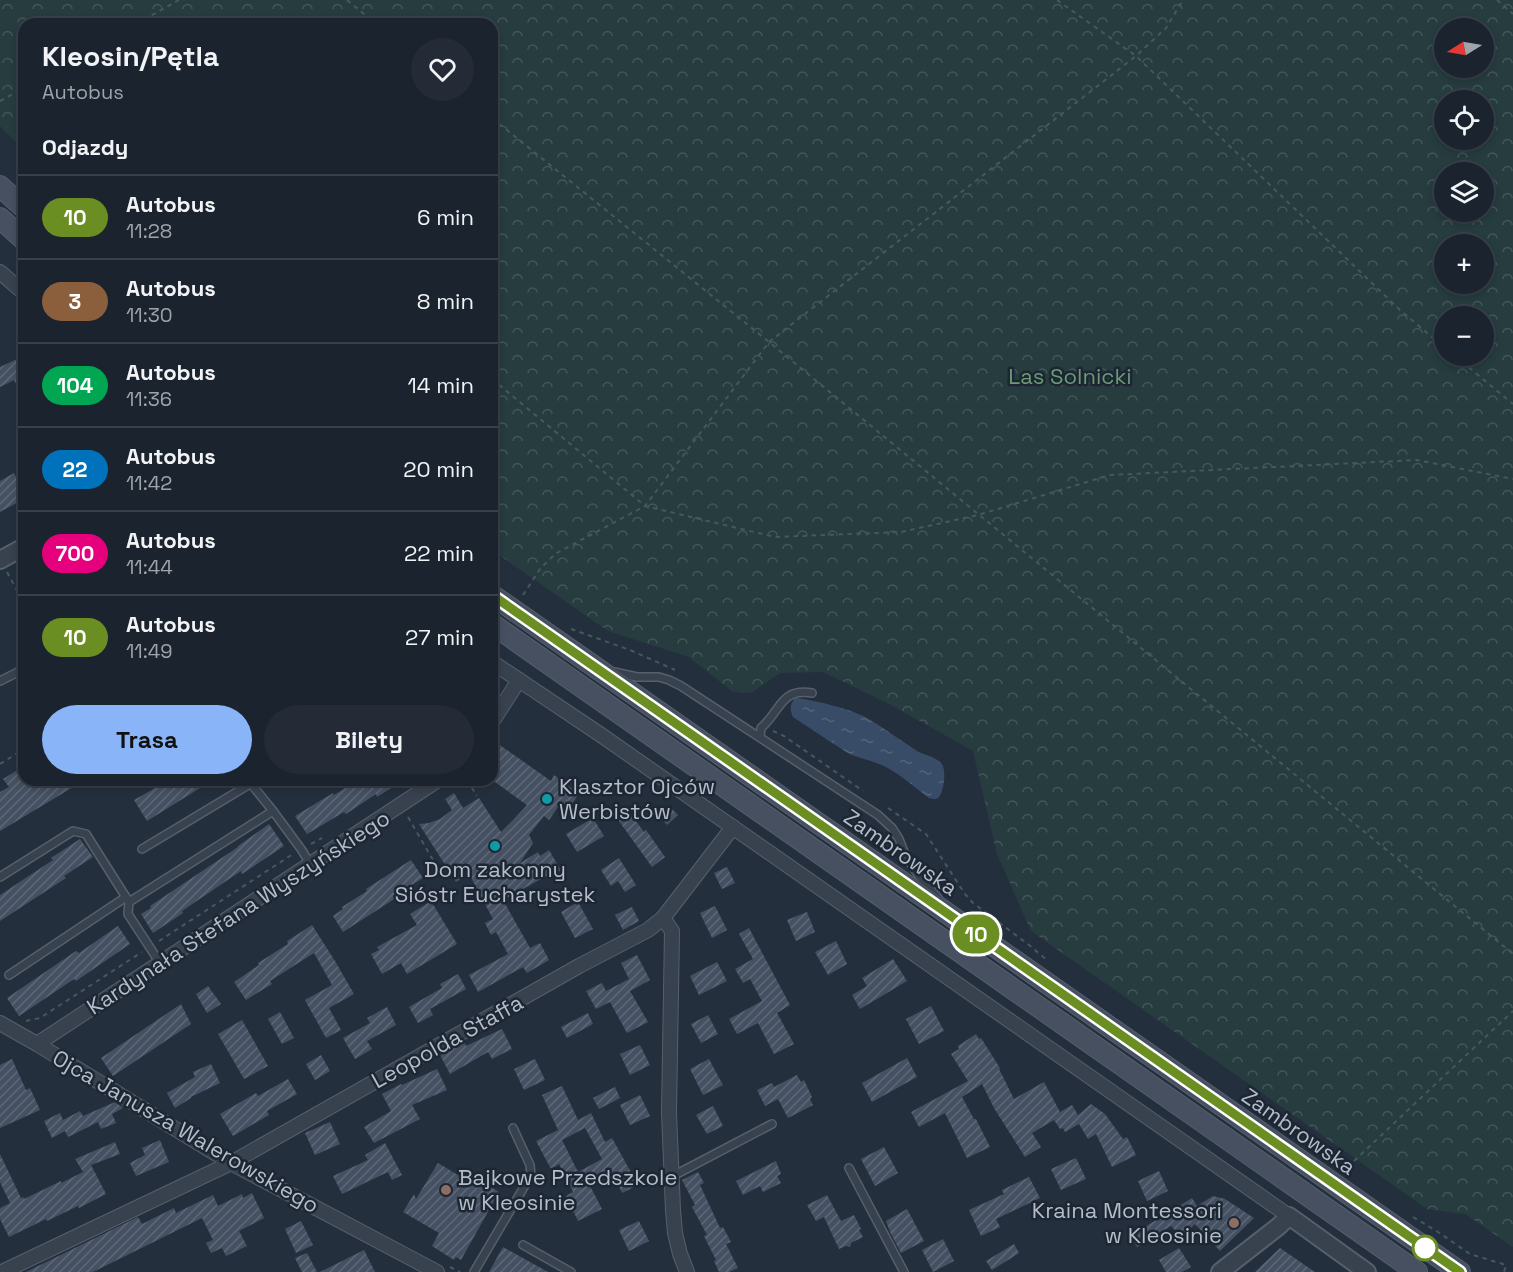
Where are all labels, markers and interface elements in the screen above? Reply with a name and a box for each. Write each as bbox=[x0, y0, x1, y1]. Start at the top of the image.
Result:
north arrow bbox=[1434, 18, 1494, 78]
map controls bbox=[1434, 18, 1494, 366]
text: Kleosin/Pętla bbox=[42, 38, 219, 74]
button: heart bbox=[411, 38, 474, 101]
text: Autobus bbox=[42, 79, 124, 105]
button: locate bbox=[1434, 90, 1494, 150]
text: Odjazdy bbox=[42, 133, 128, 161]
button: layers bbox=[1434, 162, 1494, 222]
text: Autobus bbox=[126, 190, 216, 218]
text: 6 min bbox=[417, 203, 474, 231]
text: 10 bbox=[63, 204, 87, 231]
text: 11:28 bbox=[126, 218, 172, 244]
button: + bbox=[1434, 234, 1494, 294]
text: Autobus bbox=[126, 274, 216, 302]
text: 8 min bbox=[417, 287, 474, 315]
text: 3 bbox=[69, 288, 81, 315]
text: 11:30 bbox=[126, 302, 173, 328]
button: − bbox=[1434, 306, 1494, 366]
text: Autobus bbox=[126, 358, 216, 386]
park label: Las Solnicki bbox=[1008, 362, 1132, 390]
text: 14 min bbox=[408, 371, 474, 399]
text: 104 bbox=[57, 372, 93, 399]
text: 11:36 bbox=[126, 386, 172, 412]
text: Autobus bbox=[126, 442, 216, 470]
text: 20 min bbox=[403, 455, 474, 483]
text: 22 bbox=[63, 456, 87, 483]
text: 11:42 bbox=[126, 470, 172, 496]
text: Autobus bbox=[126, 526, 216, 554]
text: 22 min bbox=[404, 539, 474, 567]
text: 700 bbox=[56, 540, 94, 567]
text: 11:44 bbox=[126, 554, 173, 580]
text: Autobus bbox=[126, 610, 216, 638]
text: 27 min bbox=[405, 623, 474, 651]
text: 10 bbox=[63, 624, 87, 651]
text: 11:49 bbox=[126, 638, 173, 664]
button: Trasa bbox=[42, 705, 252, 774]
button: Bilety bbox=[264, 705, 474, 774]
place label: Klasztor Ojców Werbistów bbox=[559, 772, 715, 825]
marker: Klasztor Ojców Werbistów bbox=[540, 792, 554, 806]
street label: Zambrowska bbox=[838, 802, 964, 902]
street label: Kardynała Stefana Wyszyńskiego bbox=[81, 803, 395, 1021]
marker: Dom zakonny Sióstr Eucharystek bbox=[488, 839, 502, 853]
place label: Dom zakonny Sióstr Eucharystek bbox=[395, 855, 596, 908]
line badge: 10 bbox=[949, 914, 1003, 954]
text: 10 bbox=[964, 921, 988, 948]
street label: Leopolda Staffa bbox=[366, 988, 528, 1094]
street label: Ojca Janusza Walerowskiego bbox=[48, 1043, 324, 1219]
street label: Zambrowska bbox=[1236, 1081, 1362, 1181]
place label: Bajkowe Przedszkole w Kleosinie bbox=[458, 1163, 677, 1216]
marker: Bajkowe Przedszkole w Kleosinie bbox=[439, 1183, 453, 1197]
place label: Kraina Montessori w Kleosinie bbox=[1032, 1196, 1222, 1249]
marker: Kraina Montessori w Kleosinie bbox=[1227, 1216, 1241, 1230]
unlabelled marker bbox=[1412, 1235, 1438, 1261]

